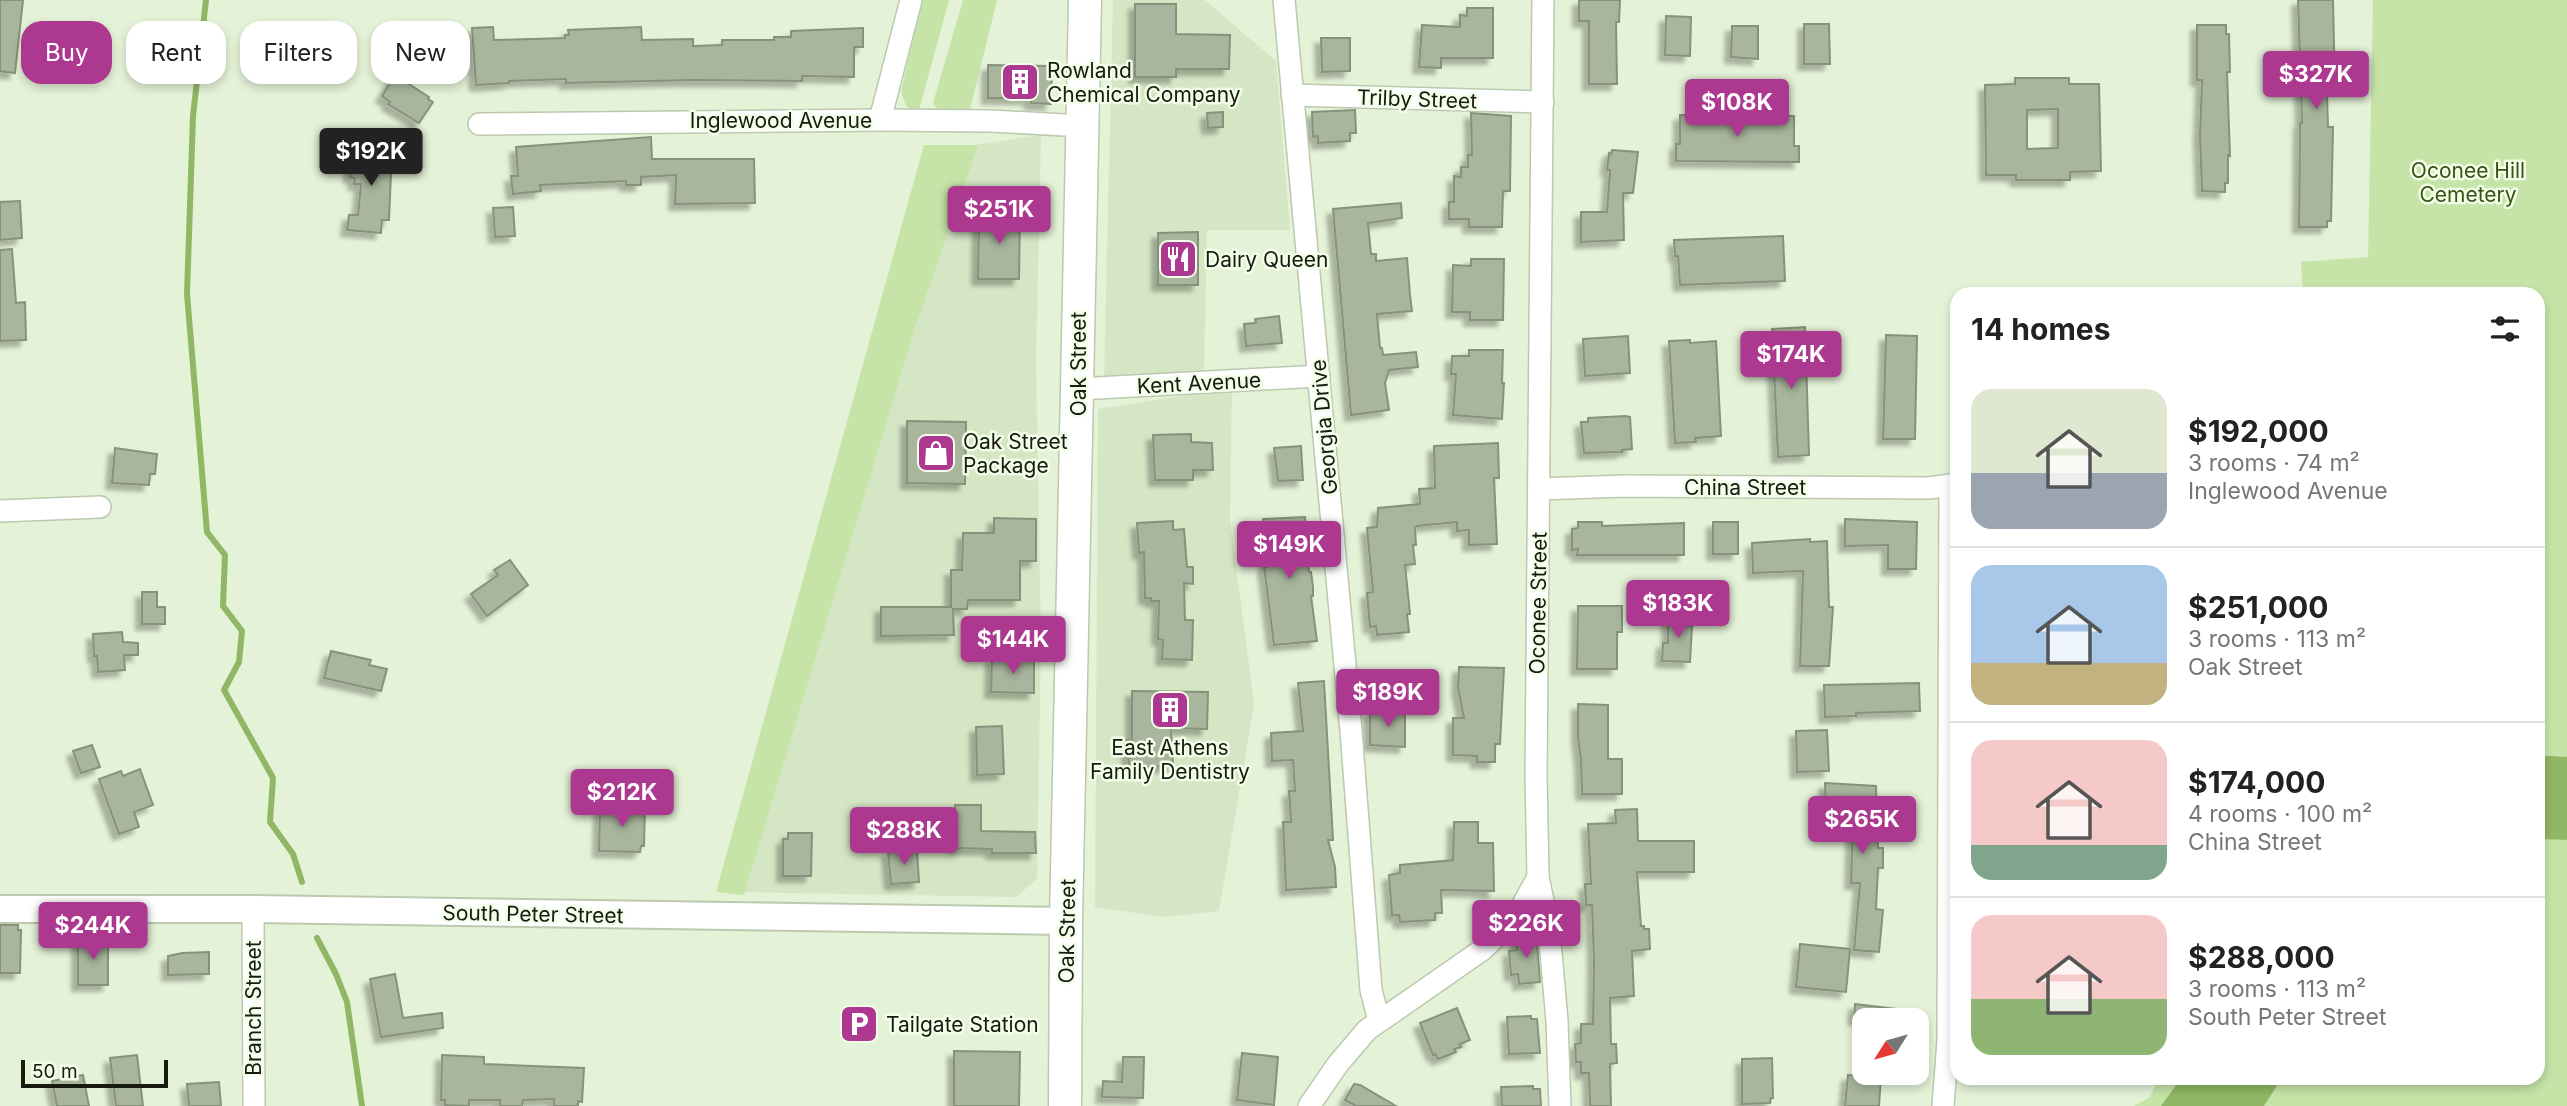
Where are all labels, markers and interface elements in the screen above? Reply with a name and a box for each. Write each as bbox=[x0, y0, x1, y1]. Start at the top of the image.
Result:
chip: Buy bbox=[21, 21, 112, 84]
chip: Rent bbox=[126, 21, 226, 84]
chip: Filters bbox=[240, 21, 357, 84]
chip: New bbox=[371, 21, 470, 84]
pin: $327K bbox=[2267, 52, 2365, 111]
place label: Rowland Chemical Company bbox=[1047, 58, 1241, 107]
text: $327K bbox=[2279, 60, 2353, 88]
building icon: Rowland Chemical Company bbox=[999, 61, 1041, 103]
pin: $108K bbox=[1688, 80, 1786, 139]
street label: Trilby Street bbox=[1357, 84, 1478, 114]
text: $108K bbox=[1701, 88, 1773, 116]
street label: Inglewood Avenue bbox=[690, 108, 872, 133]
pin: $192K bbox=[322, 128, 420, 188]
text: $192K bbox=[336, 137, 406, 165]
park label: Oconee Hill Cemetery bbox=[2411, 158, 2525, 207]
pin: $251K bbox=[950, 187, 1048, 246]
text: $251K bbox=[964, 195, 1034, 223]
restaurant icon: Dairy Queen bbox=[1157, 238, 1199, 280]
place label: Dairy Queen bbox=[1205, 247, 1328, 272]
icon: filters bbox=[2486, 310, 2524, 348]
text: 14 homes bbox=[1971, 311, 2110, 347]
street label: Oak Street bbox=[1066, 312, 1091, 416]
pin: $174K bbox=[1742, 332, 1840, 391]
text: $174K bbox=[1756, 340, 1826, 368]
street label: Georgia Drive bbox=[1306, 358, 1342, 496]
street label: Kent Avenue bbox=[1136, 367, 1262, 399]
text: $192,000 bbox=[2188, 413, 2329, 449]
icon: home bbox=[2027, 417, 2111, 501]
place label: Oak Street Package bbox=[963, 429, 1068, 478]
shop icon: Oak Street Package bbox=[915, 432, 957, 474]
text: 3 rooms · 74 m² bbox=[2188, 449, 2360, 477]
street label: China Street bbox=[1684, 475, 1806, 500]
text: Inglewood Avenue bbox=[2188, 477, 2388, 505]
pin: $149K bbox=[1240, 522, 1338, 581]
text: $149K bbox=[1253, 530, 1325, 558]
street label: Oconee Street bbox=[1524, 531, 1552, 675]
pin: $183K bbox=[1629, 580, 1727, 640]
text: $183K bbox=[1642, 589, 1714, 617]
text: $251,000 bbox=[2188, 589, 2328, 625]
icon: home bbox=[2027, 593, 2111, 677]
pin: $144K bbox=[964, 616, 1062, 676]
text: $144K bbox=[977, 625, 1049, 653]
text: 3 rooms · 113 m² bbox=[2188, 625, 2366, 653]
text: Oak Street bbox=[2188, 653, 2303, 681]
pin: $189K bbox=[1339, 670, 1437, 729]
text: $189K bbox=[1352, 678, 1424, 706]
building icon: East Athens Family Dentistry bbox=[1149, 689, 1191, 731]
place label: East Athens Family Dentistry bbox=[1090, 735, 1250, 784]
text: $174,000 bbox=[2188, 764, 2325, 800]
icon: home bbox=[2027, 768, 2111, 852]
pin: $212K bbox=[573, 770, 671, 829]
text: $212K bbox=[587, 778, 657, 806]
pin: $265K bbox=[1813, 796, 1911, 856]
text: 4 rooms · 100 m² bbox=[2188, 800, 2372, 828]
text: $265K bbox=[1824, 805, 1900, 833]
pin: $288K bbox=[855, 808, 953, 867]
text: $288K bbox=[866, 816, 942, 844]
text: China Street bbox=[2188, 828, 2322, 856]
street label: Oak Street bbox=[1054, 878, 1080, 983]
street label: South Peter Street bbox=[442, 900, 624, 928]
pin: $226K bbox=[1477, 900, 1575, 960]
pin: $244K bbox=[44, 902, 142, 962]
text: $226K bbox=[1488, 909, 1564, 937]
text: $244K bbox=[55, 911, 131, 939]
text: $288,000 bbox=[2188, 939, 2335, 975]
street label: Branch Street bbox=[241, 940, 266, 1076]
icon: home bbox=[2027, 943, 2111, 1027]
text: 3 rooms · 113 m² bbox=[2188, 975, 2366, 1003]
parking icon: Tailgate Station bbox=[838, 1003, 880, 1045]
text: South Peter Street bbox=[2188, 1003, 2386, 1031]
north arrow bbox=[1852, 1008, 1928, 1085]
map controls bbox=[1852, 1008, 1929, 1085]
place label: Tailgate Station bbox=[886, 1012, 1039, 1037]
scale bar bbox=[21, 1057, 168, 1089]
text: 50 m bbox=[32, 1060, 78, 1083]

